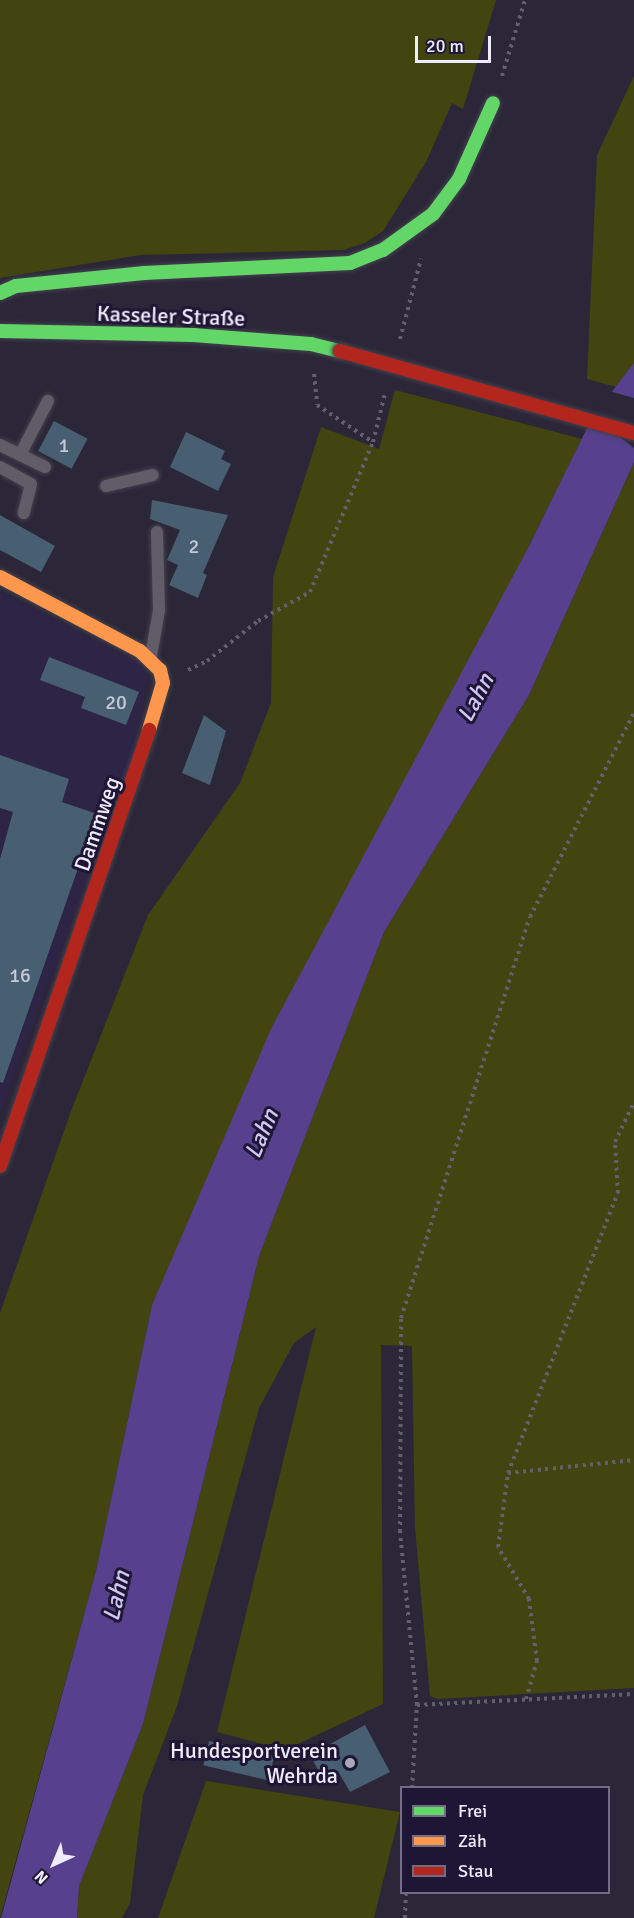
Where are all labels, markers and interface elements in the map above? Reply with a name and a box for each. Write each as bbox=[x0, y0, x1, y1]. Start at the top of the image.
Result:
scale bar bbox=[418, 24, 494, 62]
text: 20 m bbox=[426, 35, 464, 57]
street label: Kasseler Straße bbox=[96, 300, 246, 332]
house number: 1 bbox=[59, 433, 69, 457]
house number: 2 bbox=[189, 534, 199, 558]
water label: Lahn bbox=[451, 669, 501, 727]
house number: 20 bbox=[105, 690, 127, 714]
street label: Dammweg bbox=[69, 773, 125, 875]
house number: 16 bbox=[9, 963, 31, 987]
water label: Lahn bbox=[239, 1105, 285, 1163]
water label: Lahn bbox=[97, 1568, 137, 1624]
place label: Hundesportverein Wehrda bbox=[170, 1737, 338, 1789]
marker: Hundesportverein Wehrda bbox=[343, 1756, 357, 1770]
legend bbox=[400, 1786, 610, 1894]
text: Frei bbox=[458, 1800, 487, 1822]
text: Zäh bbox=[458, 1830, 487, 1852]
north arrow bbox=[24, 1834, 84, 1894]
text: Stau bbox=[458, 1860, 493, 1882]
text: N bbox=[31, 1866, 52, 1888]

